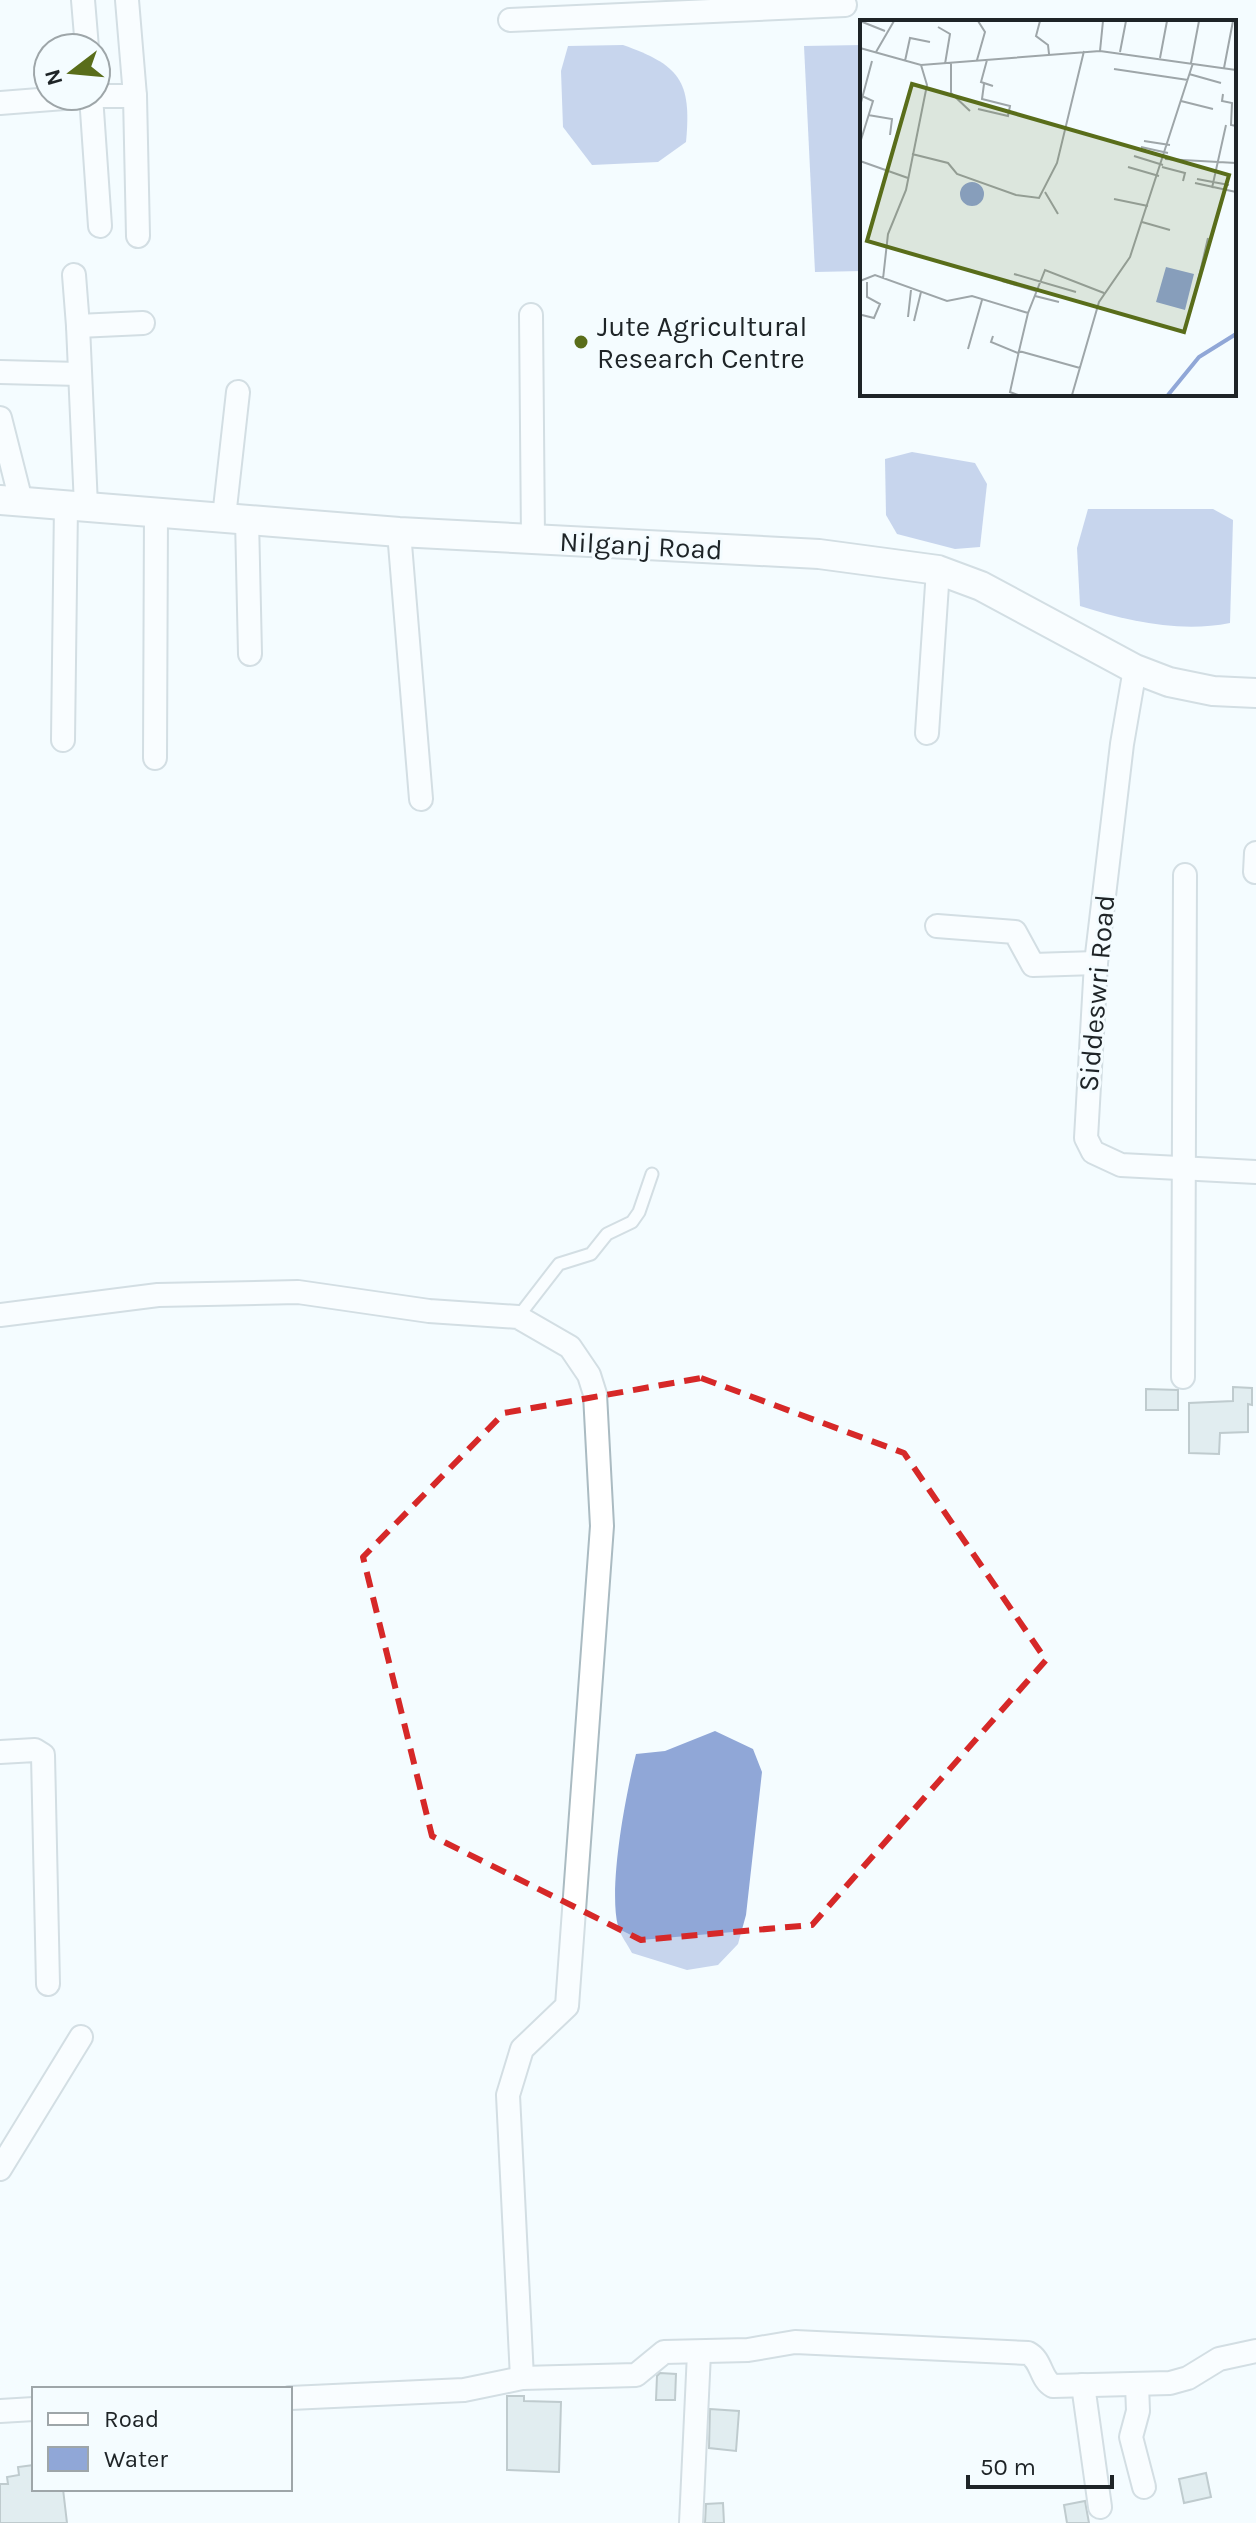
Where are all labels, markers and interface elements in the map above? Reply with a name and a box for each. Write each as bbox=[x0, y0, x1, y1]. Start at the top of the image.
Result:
inset map bbox=[860, 20, 1236, 396]
north arrow bbox=[32, 32, 112, 112]
text: N bbox=[39, 66, 68, 88]
place label: Jute Agricultural Research Centre bbox=[597, 310, 807, 375]
marker: Jute Agricultural Research Centre bbox=[572, 333, 590, 351]
street label: Nilganj Road bbox=[559, 525, 723, 566]
street label: Siddeswri Road bbox=[1071, 893, 1122, 1093]
legend bbox=[32, 2387, 292, 2491]
text: Road bbox=[104, 2405, 159, 2433]
scale bar bbox=[968, 2439, 1112, 2489]
text: Water bbox=[104, 2445, 168, 2473]
text: 50 m bbox=[980, 2453, 1036, 2481]

